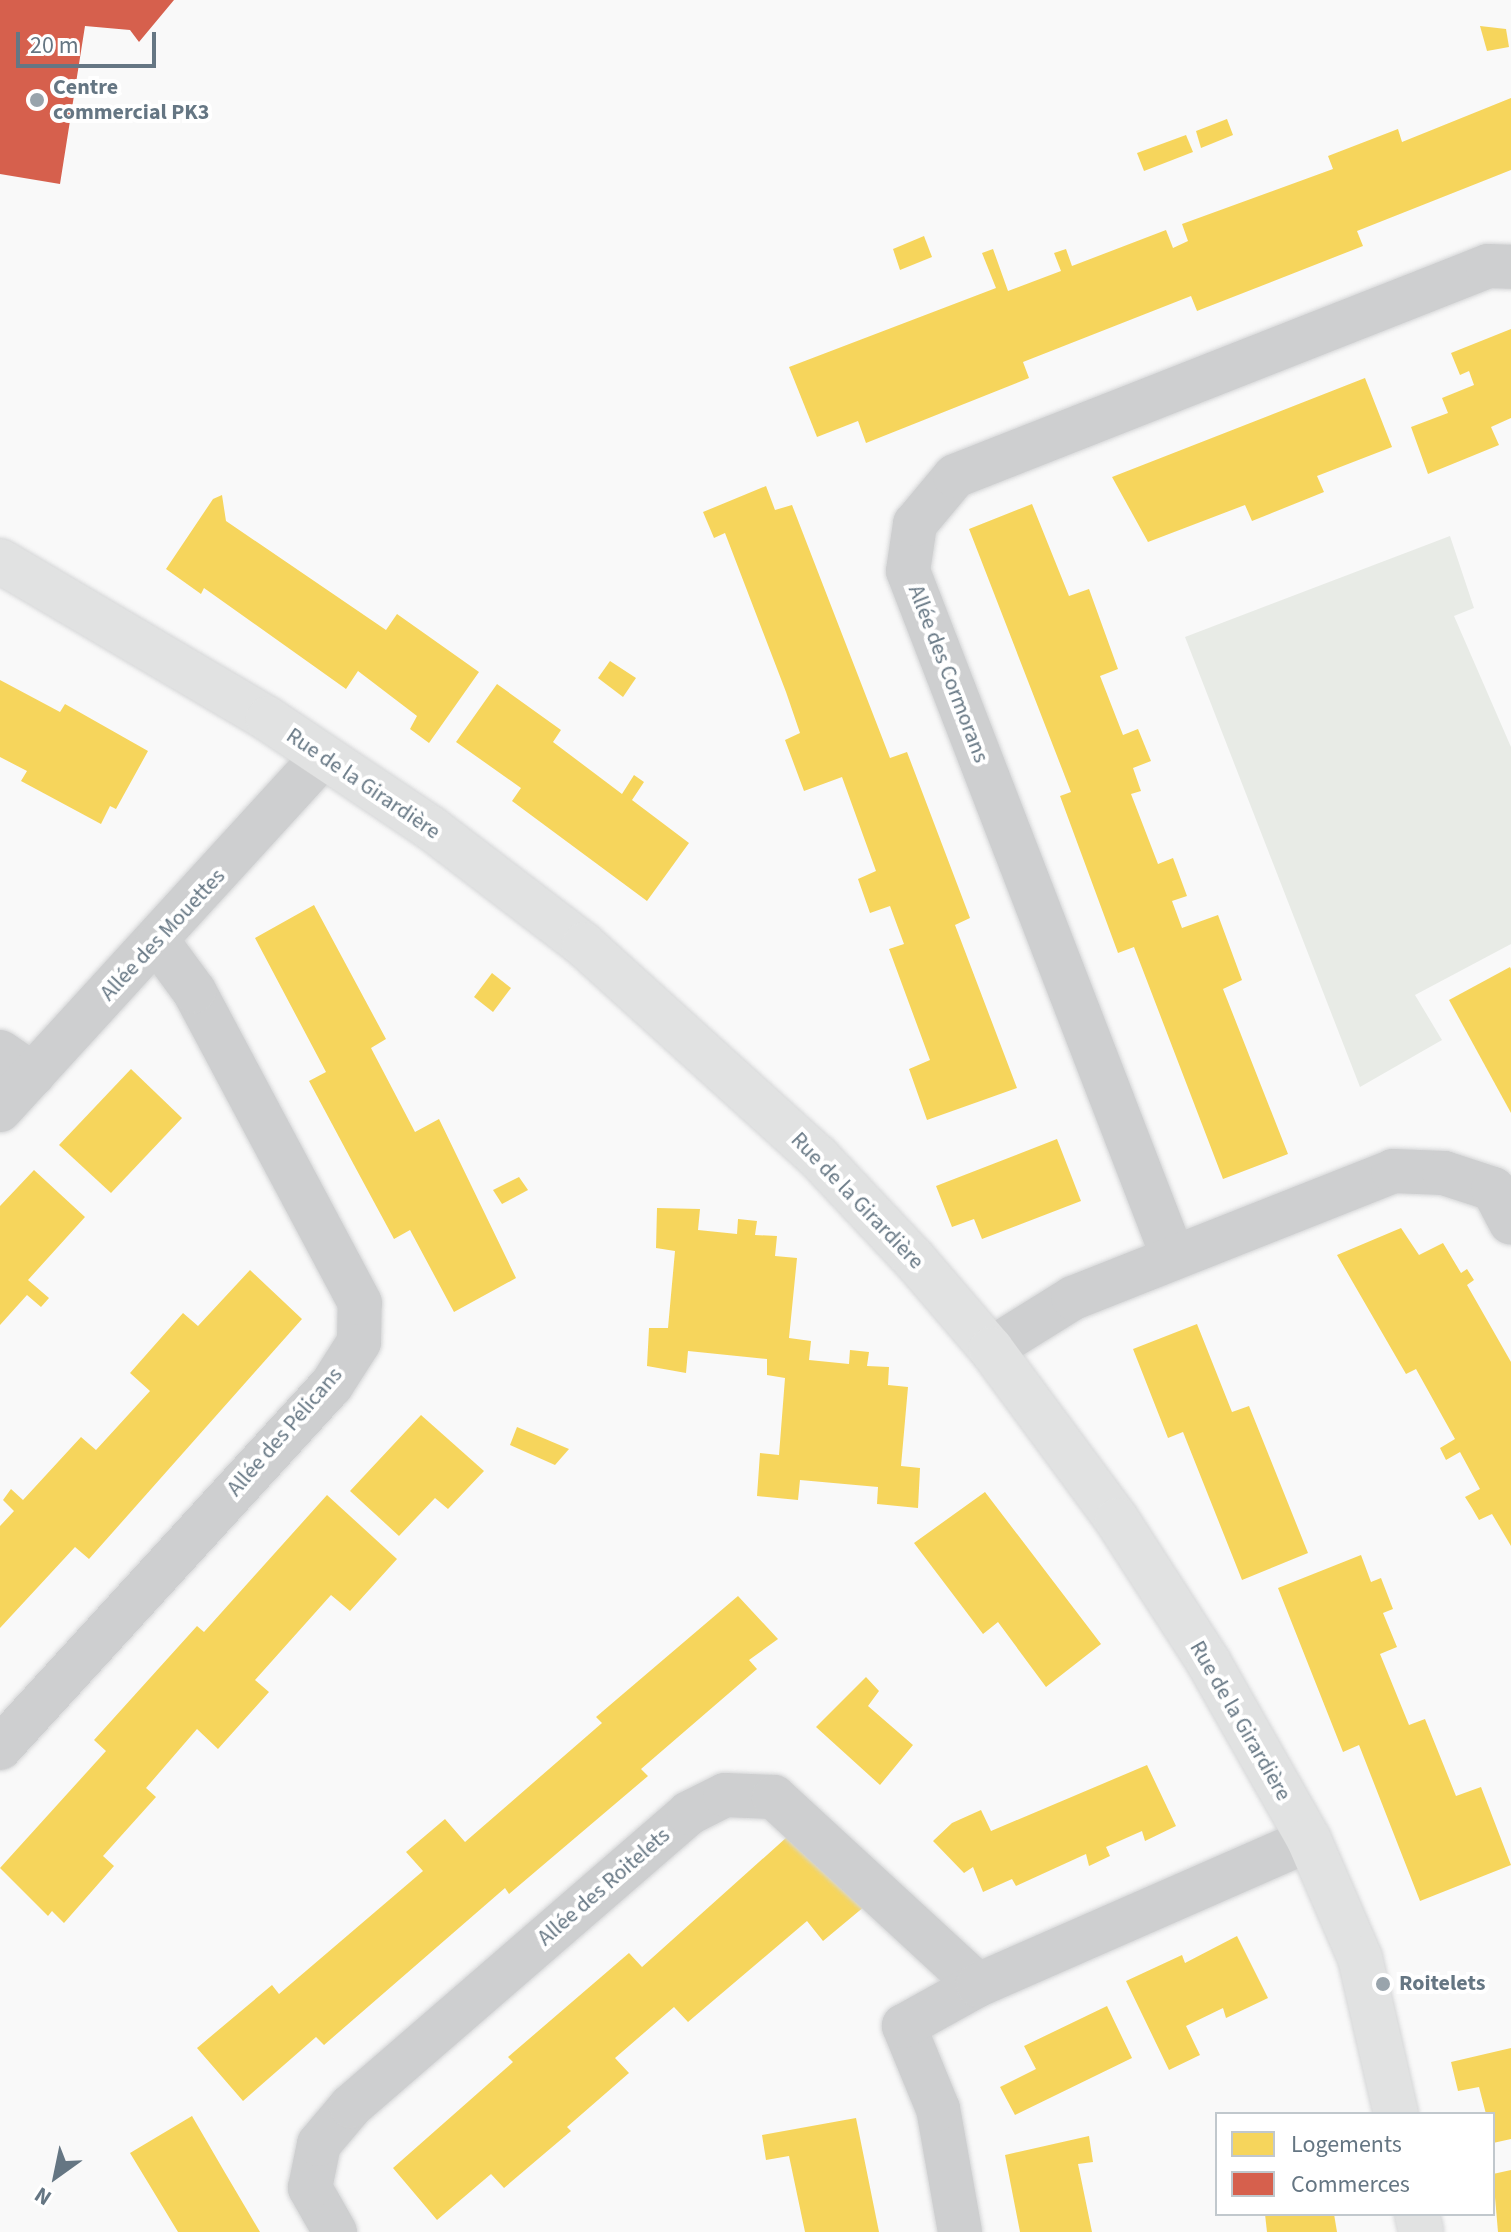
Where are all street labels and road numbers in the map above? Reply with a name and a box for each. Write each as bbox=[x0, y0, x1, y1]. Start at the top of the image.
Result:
street label: Allée des Cormorans bbox=[902, 582, 994, 766]
street label: Rue de la Girardière bbox=[281, 723, 445, 845]
street label: Allée des Mouettes bbox=[95, 863, 231, 1007]
street label: Rue de la Girardière bbox=[785, 1127, 929, 1275]
street label: Allée des Pélicans bbox=[222, 1362, 348, 1502]
street label: Rue de la Girardière bbox=[1184, 1637, 1296, 1805]
street label: Allée des Roitelets bbox=[532, 1822, 676, 1952]

